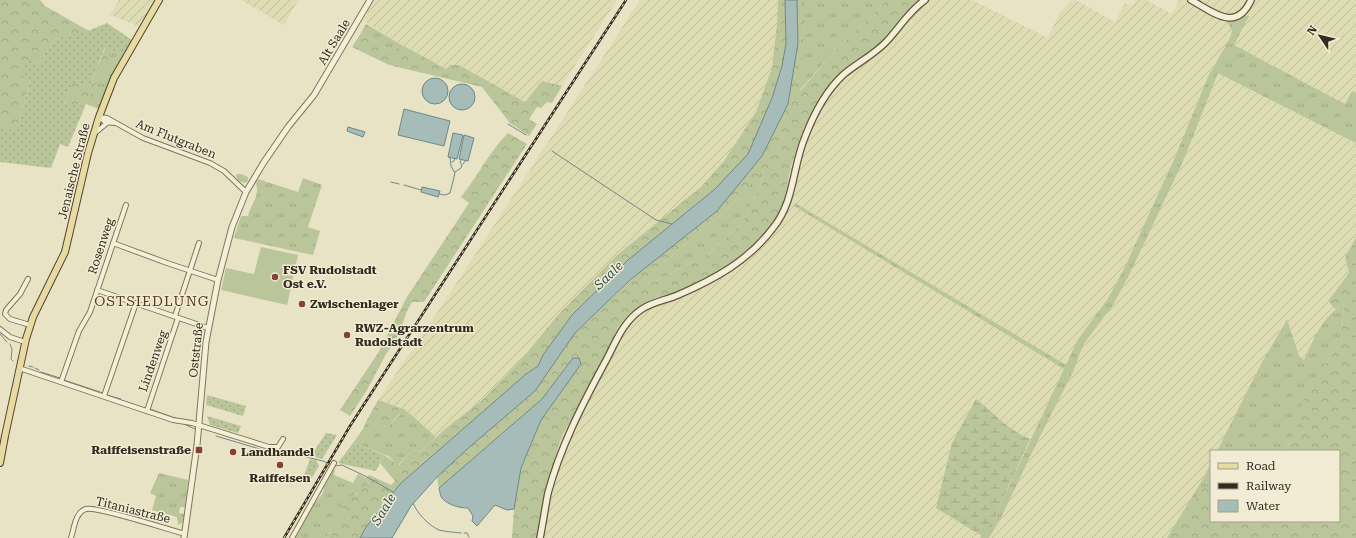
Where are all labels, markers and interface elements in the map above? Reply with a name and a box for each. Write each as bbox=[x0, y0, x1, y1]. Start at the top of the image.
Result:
street label: Alt Saale bbox=[315, 16, 353, 67]
north arrow bbox=[1300, 16, 1340, 56]
text: N bbox=[1304, 23, 1320, 38]
street label: Am Flutgraben bbox=[134, 117, 218, 162]
street label: Jenaische Straße bbox=[55, 121, 93, 220]
street label: Rosenweg bbox=[85, 216, 117, 276]
water label: Saale bbox=[590, 258, 626, 293]
place label: FSV Rudolstadt Ost e.V. bbox=[283, 263, 377, 291]
marker: FSV Rudolstadt Ost e.V. bbox=[270, 272, 280, 282]
district label: OSTSIEDLUNG bbox=[94, 293, 210, 309]
place label: Zwischenlager bbox=[310, 297, 399, 311]
marker: Zwischenlager bbox=[297, 299, 307, 309]
street label: Oststraße bbox=[186, 321, 206, 378]
place label: RWZ-Agrarzentrum Rudolstadt bbox=[355, 321, 474, 349]
street label: Lindenweg bbox=[136, 328, 170, 394]
marker: RWZ-Agrarzentrum Rudolstadt bbox=[342, 330, 352, 340]
place label: Raiffeisenstraße bbox=[91, 443, 191, 457]
marker: Raiffeisenstraße bbox=[194, 445, 204, 455]
place label: Landhandel bbox=[241, 445, 314, 459]
marker: Landhandel bbox=[228, 447, 238, 457]
legend bbox=[1210, 450, 1340, 522]
text: Road bbox=[1246, 459, 1276, 473]
marker: Raiffeisen bbox=[275, 460, 285, 470]
place label: Raiffeisen bbox=[249, 471, 311, 485]
text: Railway bbox=[1246, 479, 1292, 493]
water label: Saale bbox=[368, 490, 399, 529]
street label: Titaniastraße bbox=[94, 494, 172, 526]
text: Water bbox=[1246, 499, 1280, 513]

